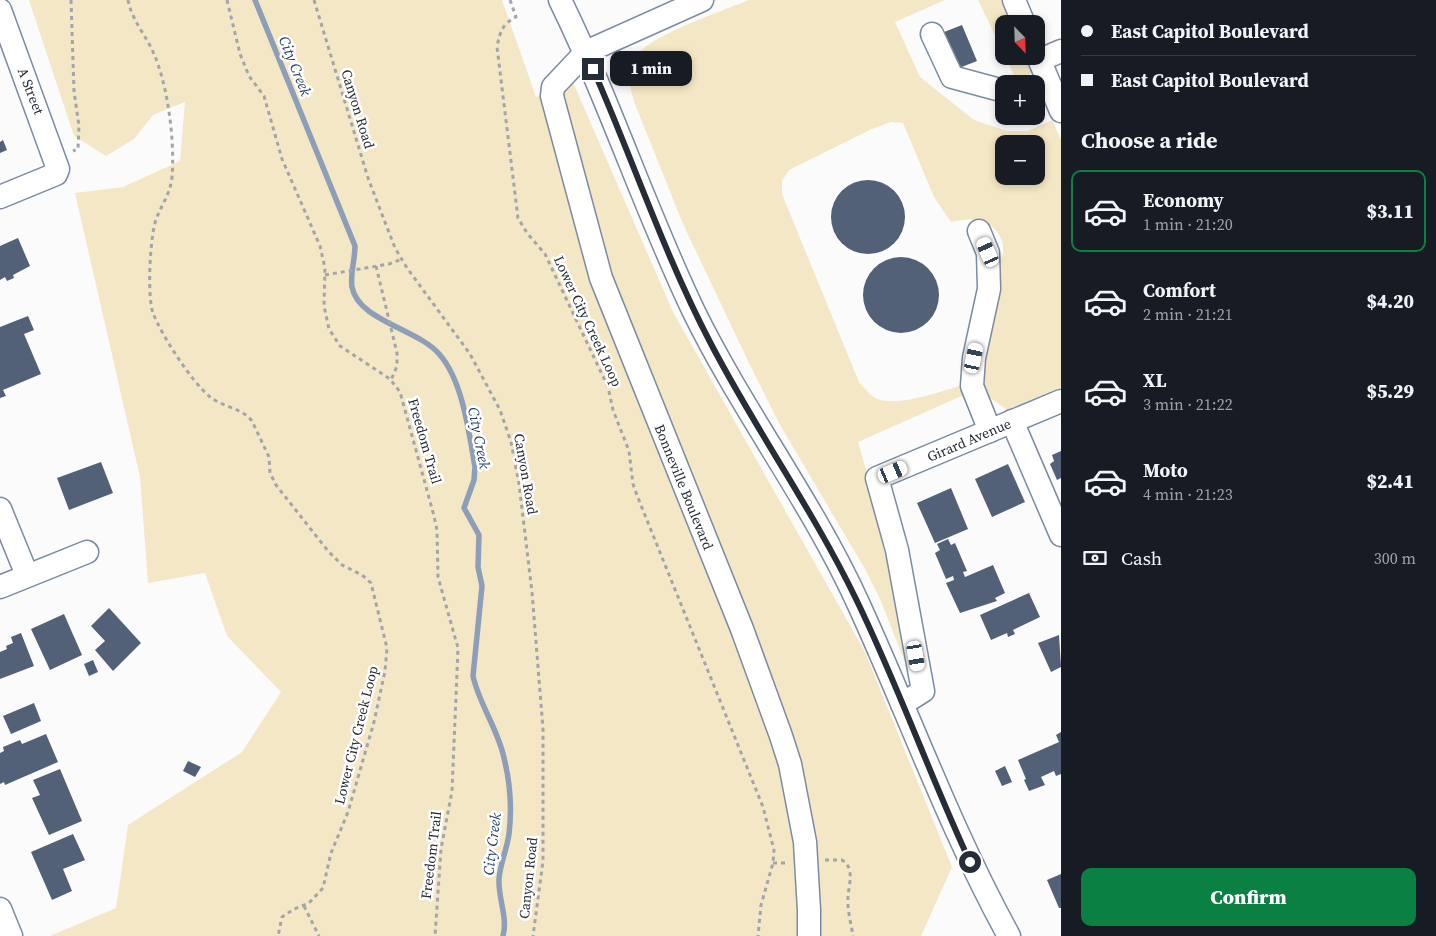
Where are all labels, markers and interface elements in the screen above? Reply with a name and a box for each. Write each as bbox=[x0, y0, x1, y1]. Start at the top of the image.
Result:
north arrow bbox=[995, 15, 1045, 65]
map controls bbox=[995, 15, 1045, 185]
text: East Capitol Boulevard bbox=[1111, 18, 1309, 44]
water label: City Creek bbox=[274, 33, 317, 100]
callout: 1 min bbox=[610, 52, 693, 86]
text: 1 min bbox=[630, 57, 672, 79]
route end bbox=[582, 58, 604, 80]
street label: A Street bbox=[13, 65, 49, 118]
street label: Canyon Road bbox=[336, 67, 380, 151]
text: East Capitol Boulevard bbox=[1111, 67, 1309, 93]
button: + bbox=[995, 75, 1045, 125]
text: Choose a ride bbox=[1081, 125, 1218, 155]
button: − bbox=[995, 135, 1045, 185]
text: Economy bbox=[1143, 187, 1224, 213]
icon: car bbox=[1083, 189, 1128, 234]
text: $3.11 bbox=[1366, 198, 1414, 224]
text: 1 min · 21:20 bbox=[1143, 213, 1233, 235]
car bbox=[975, 235, 1000, 269]
street label: Lower City Creek Loop bbox=[549, 252, 627, 390]
text: Comfort bbox=[1143, 277, 1216, 303]
icon: car bbox=[1083, 279, 1128, 324]
text: $4.20 bbox=[1366, 288, 1414, 314]
text: 2 min · 21:21 bbox=[1143, 303, 1233, 325]
car bbox=[963, 342, 984, 374]
text: XL bbox=[1143, 367, 1166, 393]
icon: car bbox=[1083, 369, 1128, 414]
text: $5.29 bbox=[1366, 378, 1414, 404]
text: 3 min · 21:22 bbox=[1143, 393, 1233, 415]
street label: Freedom Trail bbox=[403, 396, 447, 486]
water label: City Creek bbox=[463, 405, 496, 472]
street label: Girard Avenue bbox=[924, 413, 1014, 467]
street label: Bonneville Boulevard bbox=[650, 421, 718, 553]
street label: Canyon Road bbox=[509, 432, 543, 516]
text: Moto bbox=[1143, 457, 1188, 483]
car bbox=[876, 459, 909, 485]
icon: car bbox=[1083, 459, 1128, 504]
text: $2.41 bbox=[1366, 468, 1414, 494]
text: 4 min · 21:23 bbox=[1143, 483, 1233, 505]
icon: cash bbox=[1081, 544, 1109, 572]
text: Cash bbox=[1121, 545, 1162, 571]
text: 300 m bbox=[1374, 547, 1416, 569]
car bbox=[906, 640, 925, 672]
street label: Lower City Creek Loop bbox=[329, 664, 383, 806]
street label: Freedom Trail bbox=[416, 810, 446, 900]
water label: City Creek bbox=[477, 811, 506, 876]
street label: Canyon Road bbox=[514, 836, 542, 920]
route start bbox=[959, 851, 981, 873]
button: Confirm bbox=[1081, 868, 1416, 926]

